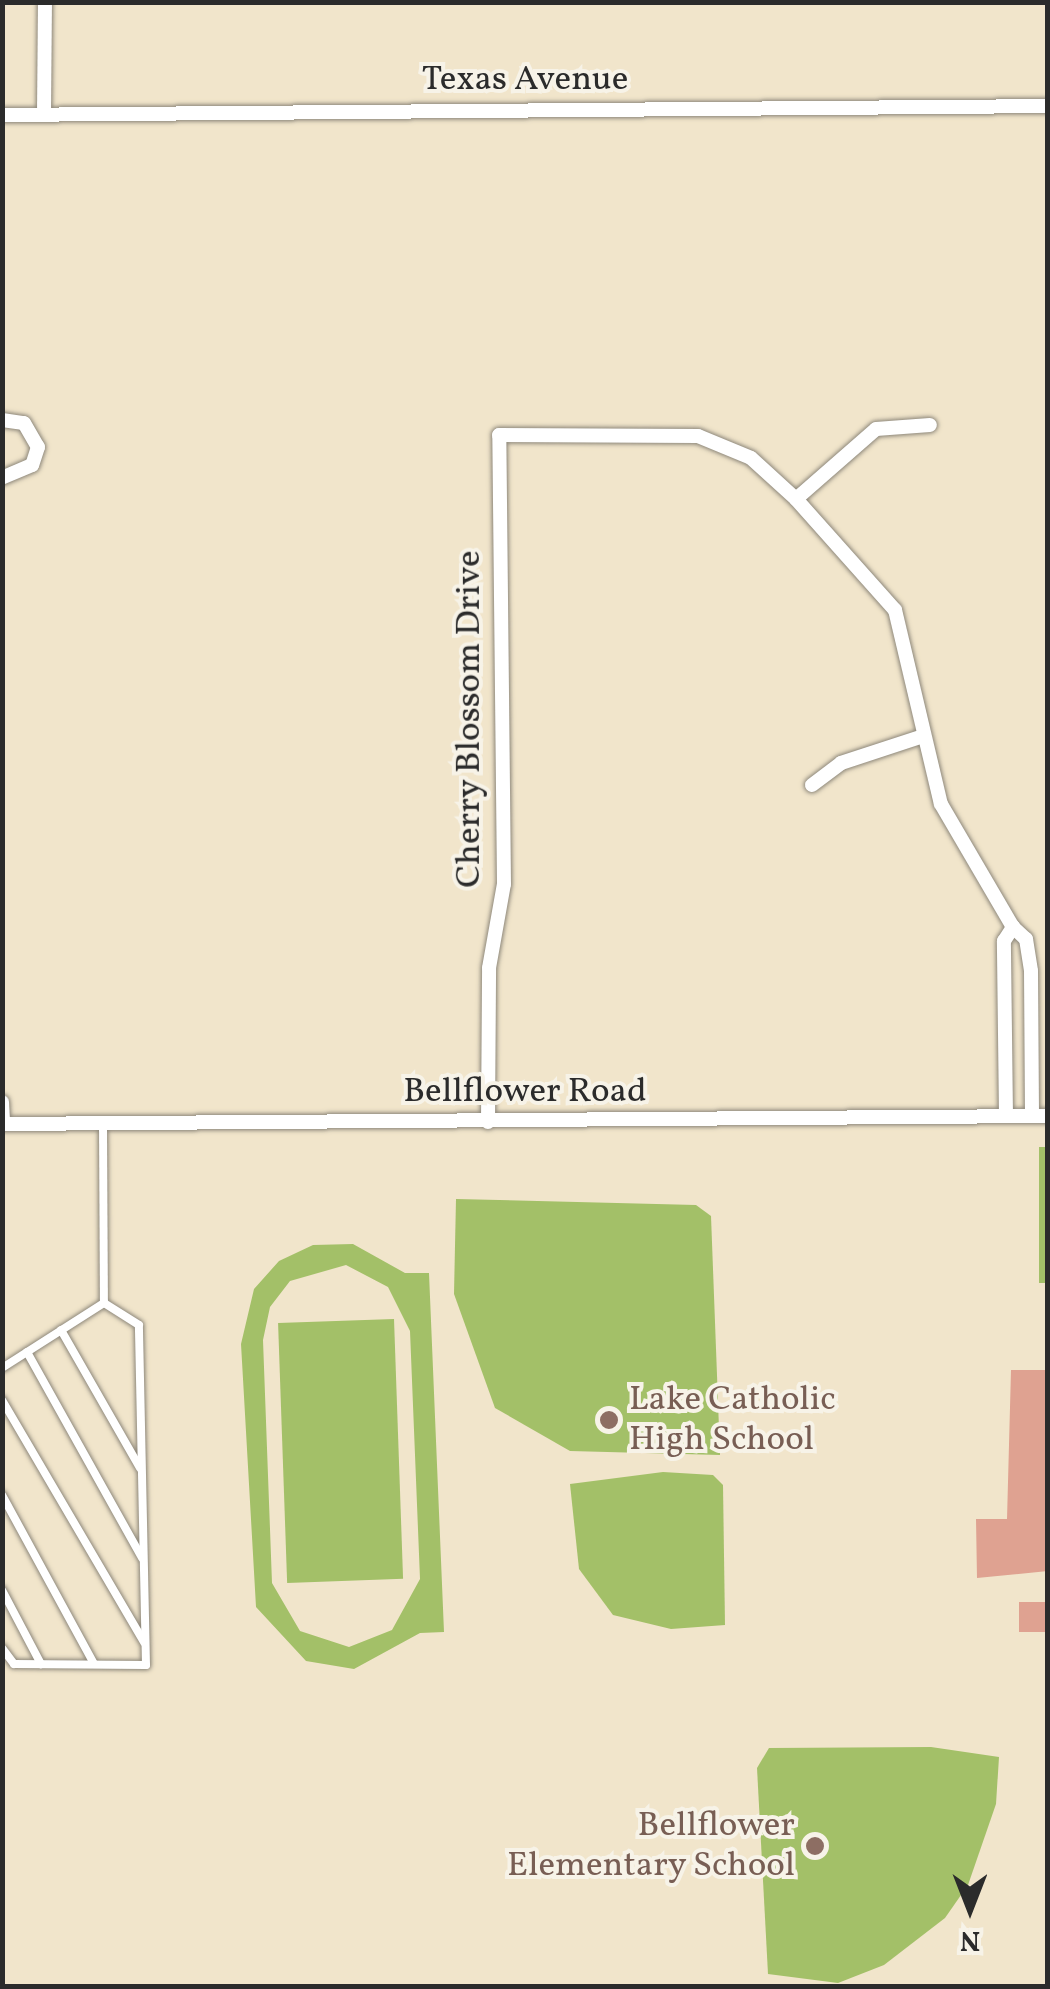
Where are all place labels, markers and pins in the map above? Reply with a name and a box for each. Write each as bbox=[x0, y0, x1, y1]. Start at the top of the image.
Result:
place label: Lake Catholic High School bbox=[629, 1379, 836, 1461]
marker: Lake Catholic High School bbox=[598, 1409, 620, 1431]
place label: Bellflower Elementary School bbox=[506, 1805, 795, 1887]
marker: Bellflower Elementary School bbox=[804, 1835, 826, 1857]

